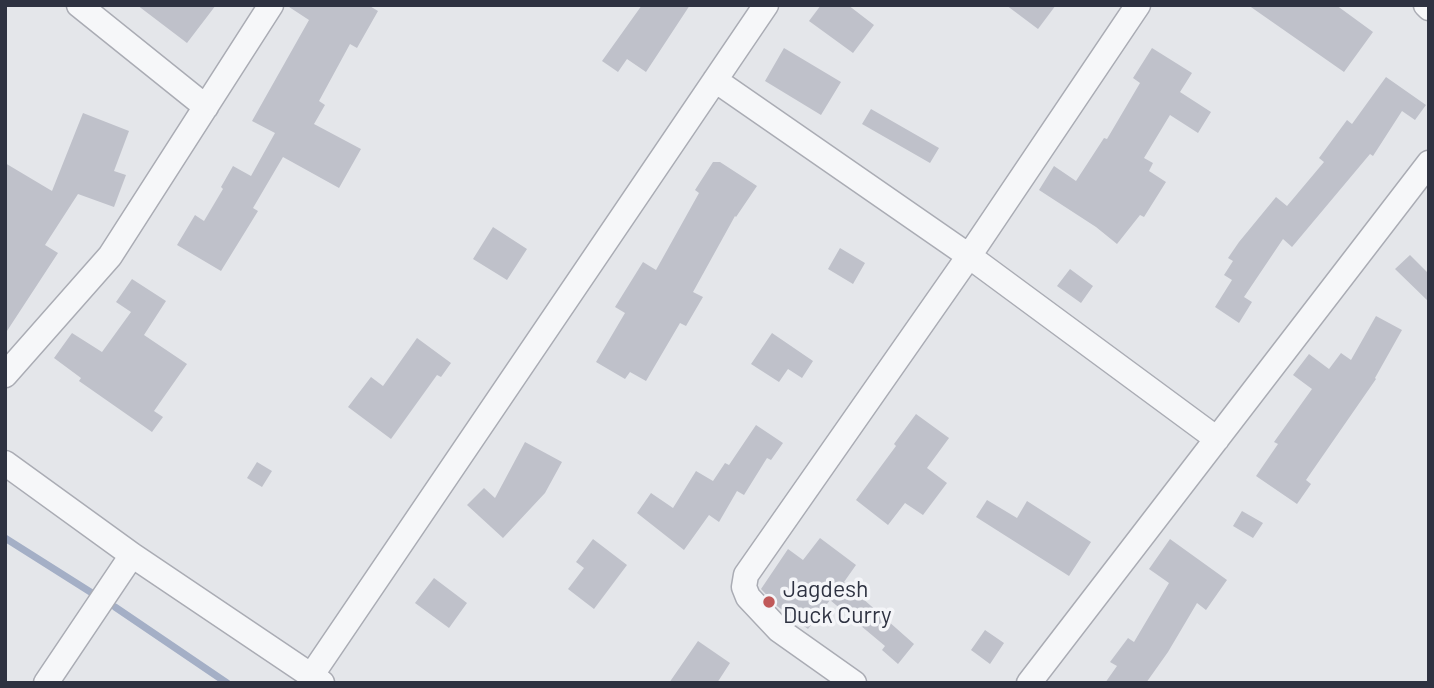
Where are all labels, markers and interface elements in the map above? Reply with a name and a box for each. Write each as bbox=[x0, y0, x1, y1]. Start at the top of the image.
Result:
place label: Jagdesh Duck Curry bbox=[783, 575, 892, 629]
marker: Jagdesh Duck Curry bbox=[761, 594, 777, 610]

